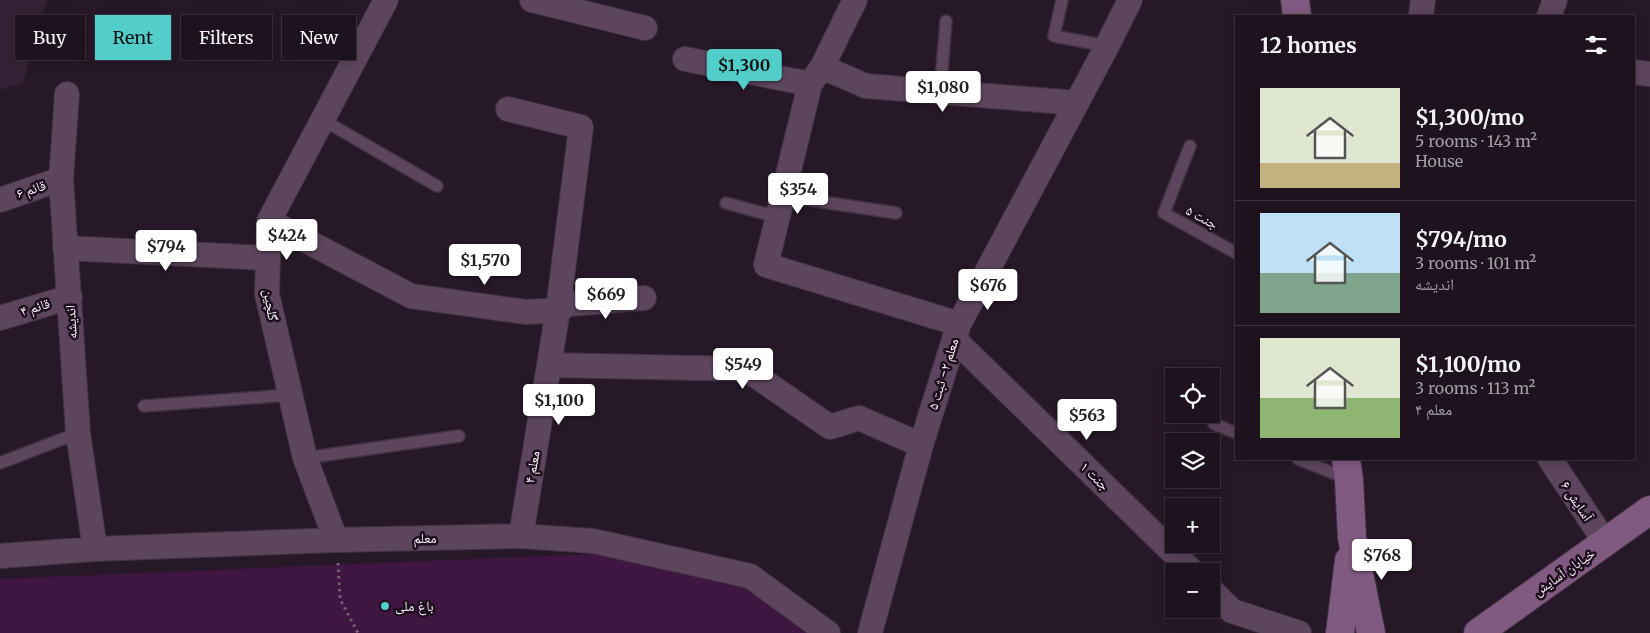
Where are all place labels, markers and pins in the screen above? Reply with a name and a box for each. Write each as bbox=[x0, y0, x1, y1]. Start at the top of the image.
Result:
pin: $1,300 bbox=[703, 48, 785, 91]
pin: $1,080 bbox=[902, 70, 984, 113]
pin: $354 bbox=[768, 172, 828, 215]
pin: $424 bbox=[257, 218, 317, 261]
pin: $794 bbox=[136, 230, 196, 272]
pin: $1,570 bbox=[444, 244, 526, 286]
pin: $676 bbox=[958, 268, 1018, 311]
pin: $669 bbox=[576, 278, 636, 320]
pin: $549 bbox=[713, 348, 773, 390]
pin: $1,100 bbox=[518, 384, 600, 426]
pin: $563 bbox=[1057, 398, 1117, 441]
pin: $768 bbox=[1352, 538, 1412, 581]
place label: باغ ملی bbox=[395, 597, 434, 616]
marker: باغ ملی bbox=[379, 600, 391, 612]

